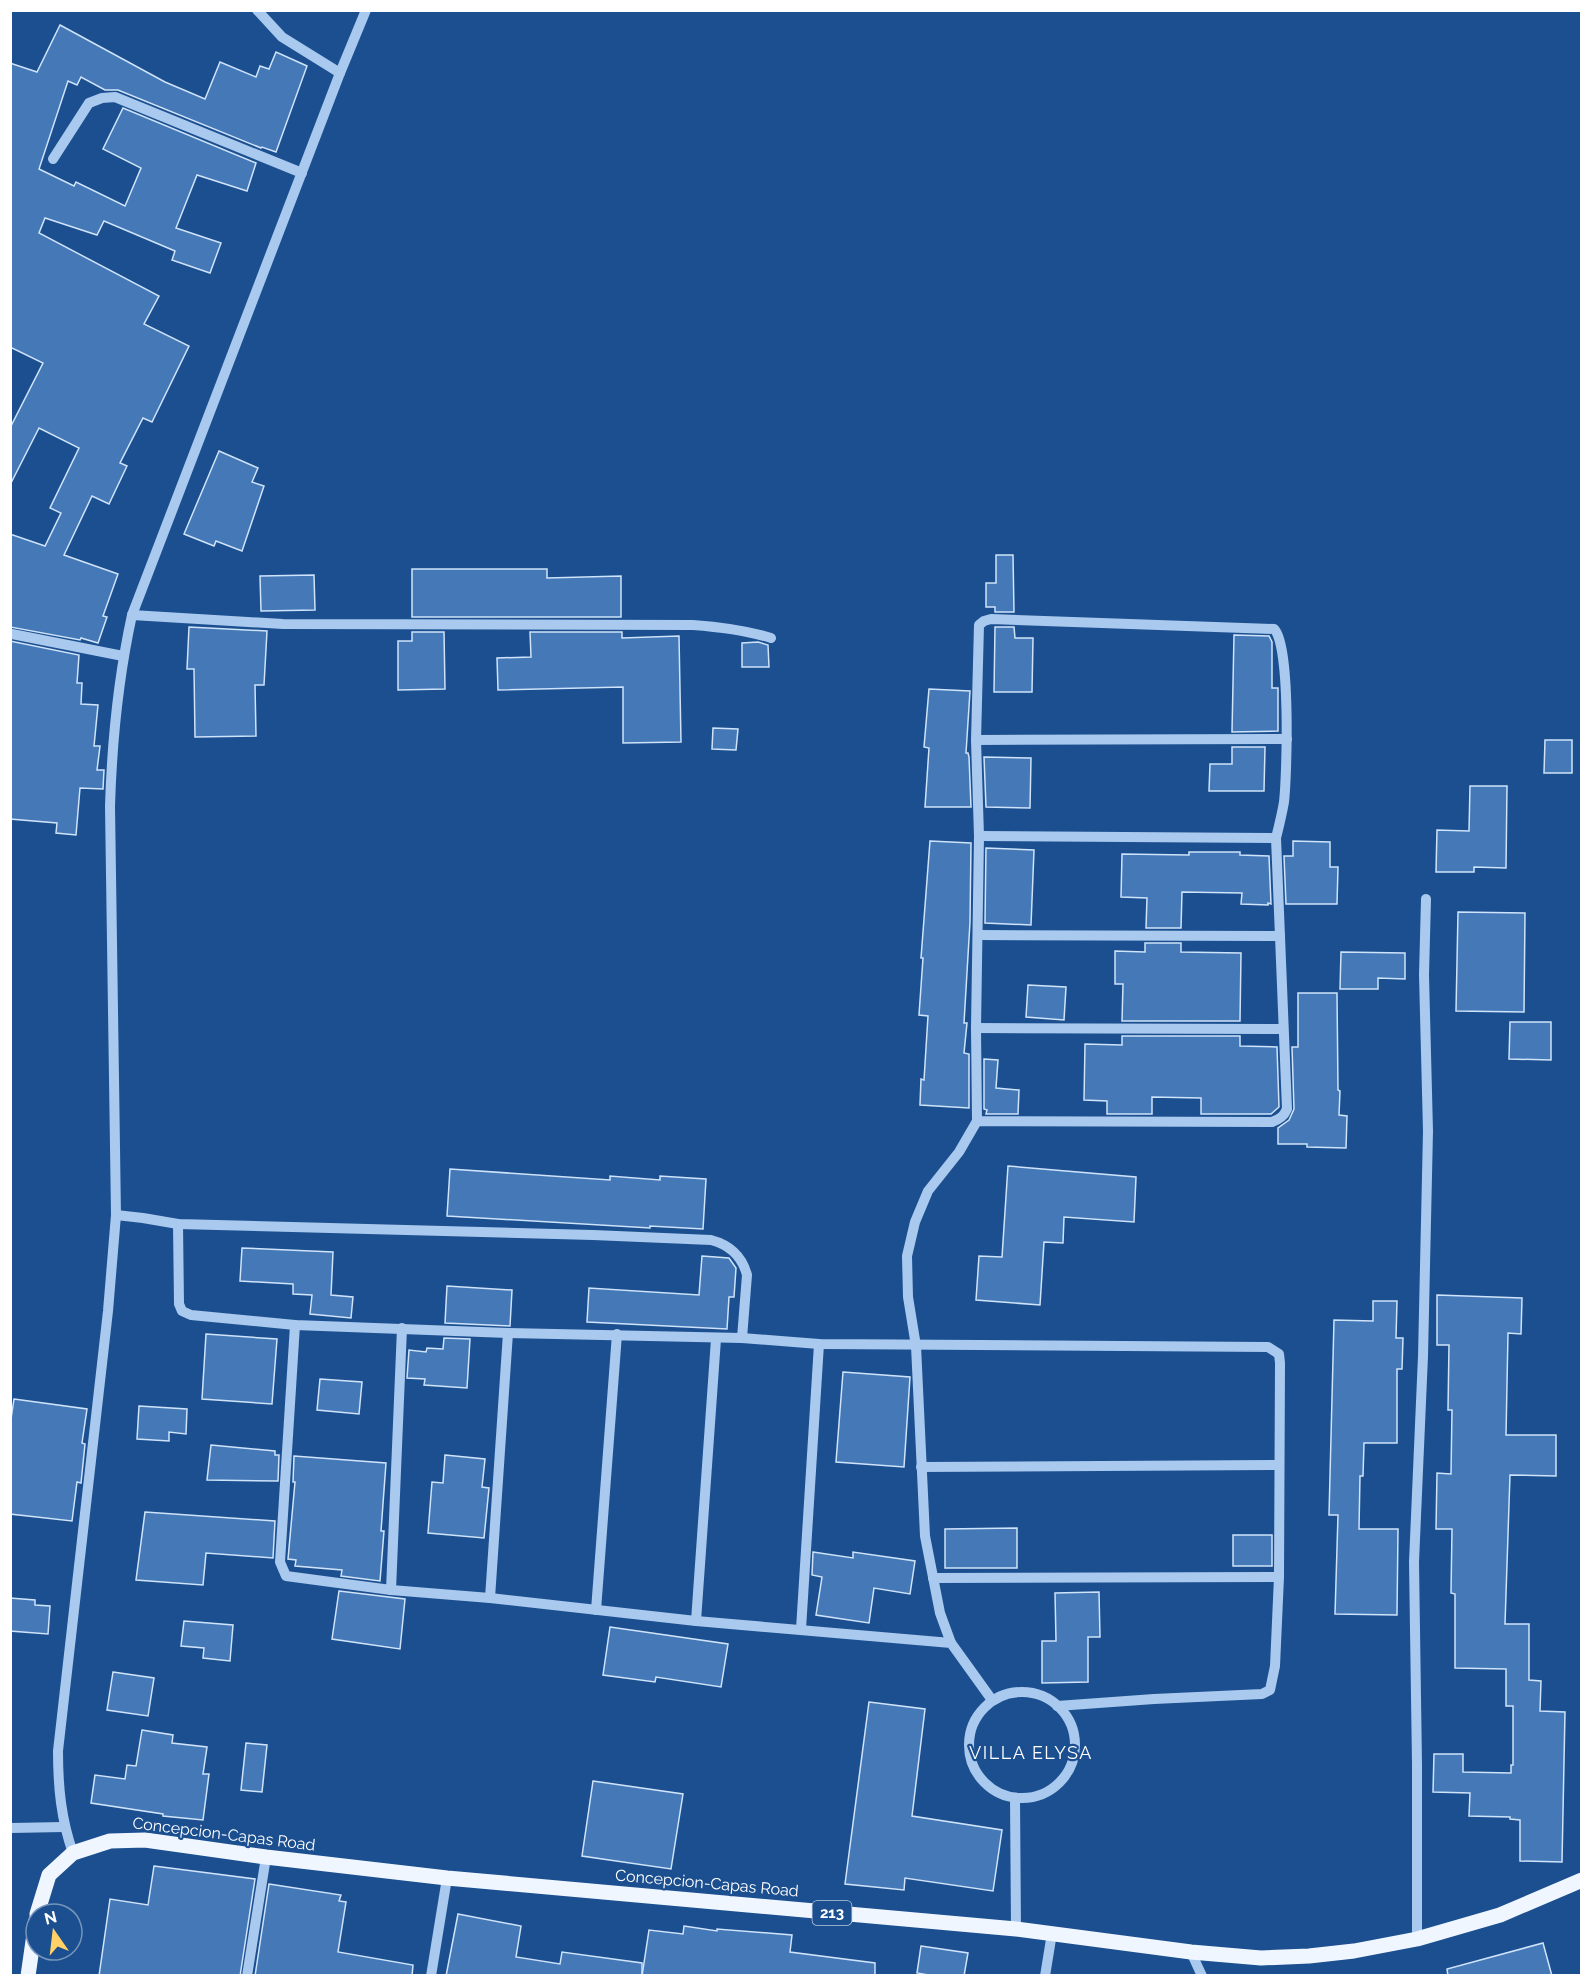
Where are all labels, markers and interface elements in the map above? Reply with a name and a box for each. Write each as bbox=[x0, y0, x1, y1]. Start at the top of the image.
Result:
district label: VILLA ELYSA bbox=[969, 1742, 1093, 1763]
street label: Concepcion-Capas Road bbox=[131, 1813, 317, 1855]
street label: Concepcion-Capas Road bbox=[614, 1866, 800, 1900]
road number: 213 bbox=[812, 1901, 852, 1925]
north arrow bbox=[24, 1902, 84, 1962]
text: N bbox=[42, 1907, 59, 1929]

